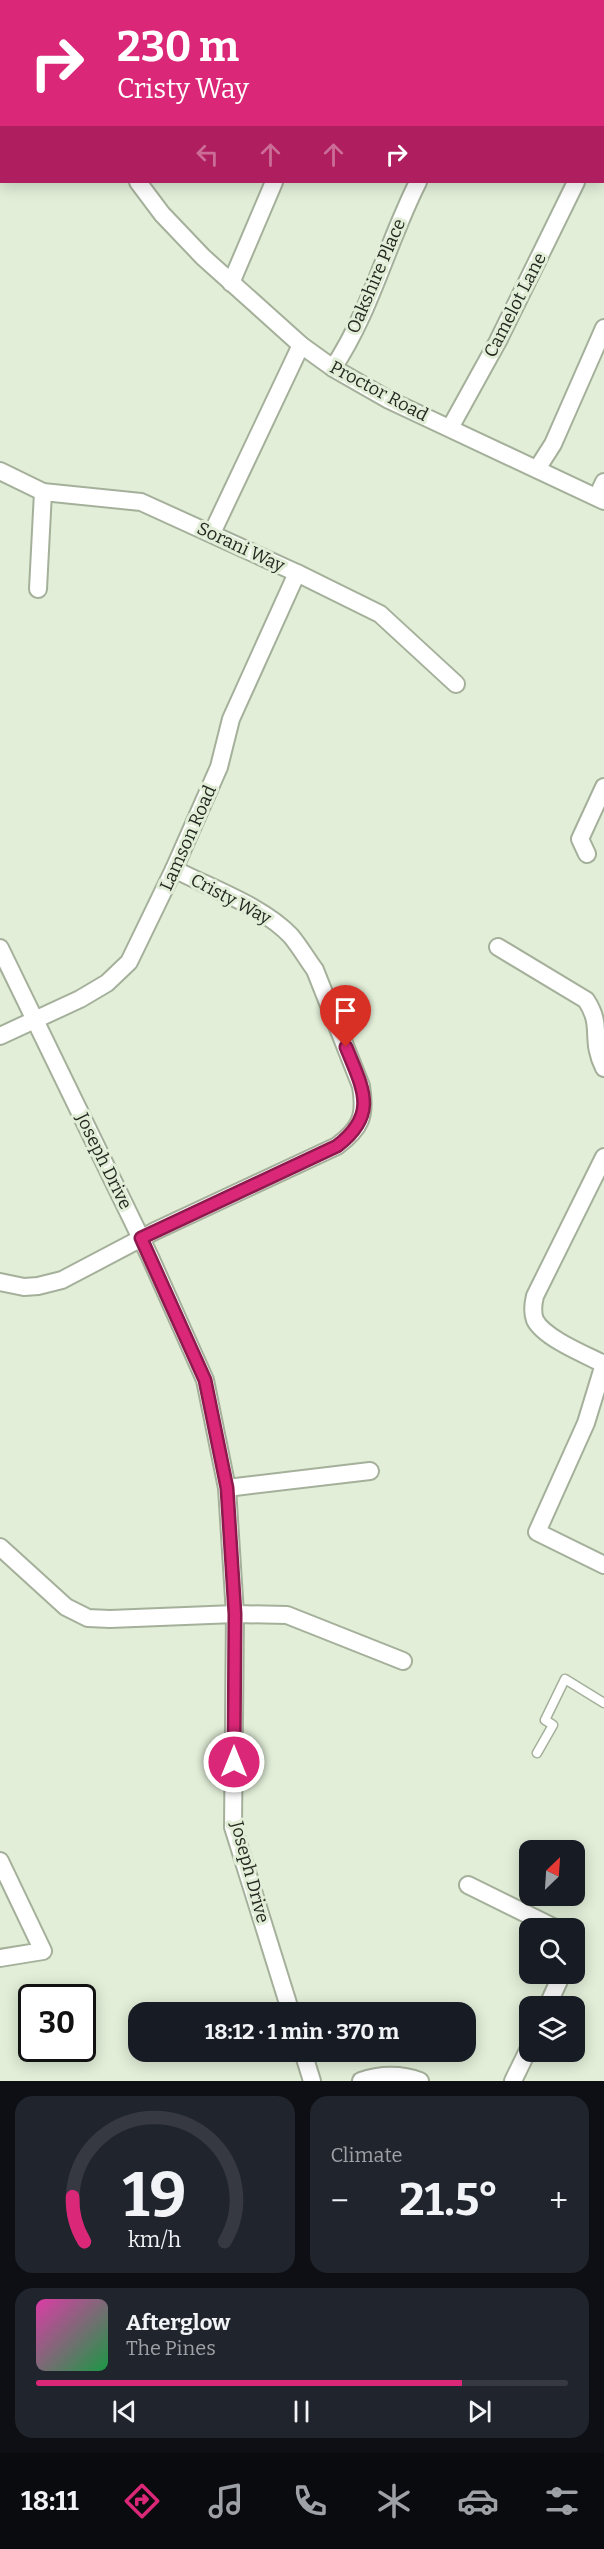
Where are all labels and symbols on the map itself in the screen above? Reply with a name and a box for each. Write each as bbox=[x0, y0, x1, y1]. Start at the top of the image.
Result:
street label: Oakshire Place bbox=[342, 215, 410, 337]
street label: Camelot Lane bbox=[479, 249, 551, 361]
street label: Proctor Road bbox=[326, 356, 432, 426]
street label: Sorani Way bbox=[194, 517, 289, 577]
street label: Lamson Road bbox=[155, 782, 221, 894]
street label: Cristy Way bbox=[187, 869, 275, 930]
pin bbox=[320, 985, 371, 1047]
street label: Joseph Drive bbox=[71, 1108, 137, 1213]
position arrow bbox=[202, 1730, 266, 1794]
street label: Joseph Drive bbox=[226, 1818, 274, 1925]
north arrow bbox=[519, 1840, 585, 1906]
speed limit sign: 30 bbox=[18, 1984, 96, 2062]

